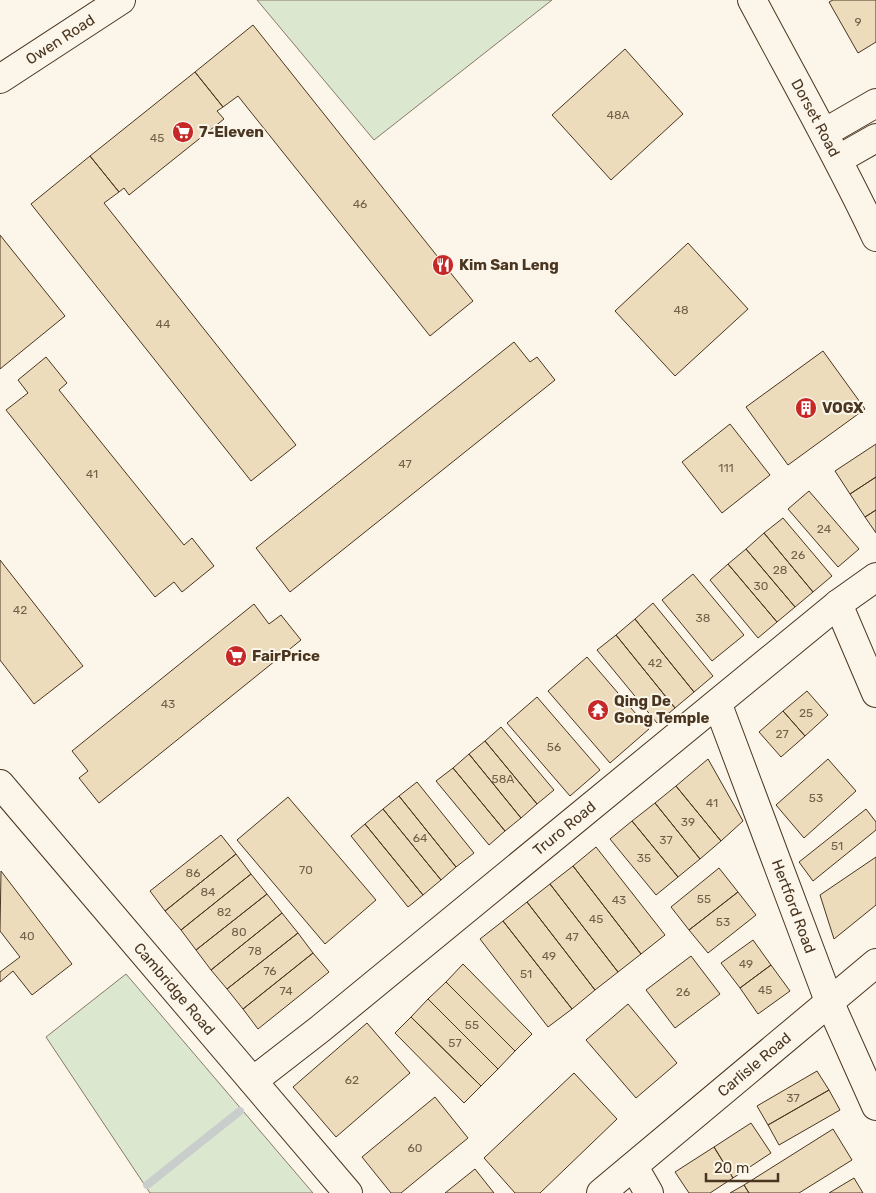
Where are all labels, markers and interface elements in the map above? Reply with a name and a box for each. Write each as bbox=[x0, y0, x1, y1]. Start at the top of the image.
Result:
street label: Owen Road bbox=[22, 11, 98, 69]
house number: 9 bbox=[854, 15, 862, 29]
street label: Dorset Road bbox=[787, 76, 844, 160]
house number: 48A bbox=[606, 108, 630, 122]
supermarket icon: 7-Eleven bbox=[171, 120, 195, 144]
place label: 7-Eleven bbox=[199, 123, 264, 141]
house number: 45 bbox=[150, 131, 164, 145]
house number: 46 bbox=[353, 197, 367, 211]
restaurant icon: Kim San Leng bbox=[431, 253, 455, 277]
place label: Kim San Leng bbox=[459, 256, 559, 274]
house number: 48 bbox=[673, 303, 689, 317]
house number: 44 bbox=[156, 317, 171, 331]
building icon: VOGX bbox=[794, 396, 818, 420]
place label: VOGX bbox=[822, 399, 864, 417]
house number: 47 bbox=[398, 457, 412, 471]
house number: 111 bbox=[718, 461, 734, 475]
house number: 41 bbox=[86, 467, 98, 481]
house number: 24 bbox=[817, 522, 832, 536]
house number: 26 bbox=[791, 548, 805, 562]
house number: 28 bbox=[773, 563, 787, 577]
house number: 30 bbox=[754, 579, 768, 593]
house number: 42 bbox=[13, 603, 27, 617]
house number: 38 bbox=[696, 611, 710, 625]
supermarket icon: FairPrice bbox=[224, 644, 248, 668]
place label: FairPrice bbox=[252, 647, 320, 665]
house number: 42 bbox=[648, 656, 662, 670]
place label: Qing De Gong Temple bbox=[614, 692, 710, 727]
house number: 43 bbox=[161, 697, 175, 711]
temple icon: Qing De Gong Temple bbox=[586, 698, 610, 722]
house number: 25 bbox=[799, 706, 813, 720]
house number: 27 bbox=[775, 727, 789, 741]
house number: 56 bbox=[547, 740, 561, 754]
house number: 58A bbox=[492, 772, 514, 786]
house number: 53 bbox=[809, 791, 823, 805]
house number: 41 bbox=[706, 796, 718, 810]
street label: Truro Road bbox=[529, 797, 599, 859]
house number: 39 bbox=[681, 815, 695, 829]
house number: 64 bbox=[413, 831, 428, 845]
house number: 37 bbox=[659, 833, 673, 847]
house number: 51 bbox=[831, 839, 843, 853]
house number: 35 bbox=[637, 851, 651, 865]
street label: Hertford Road bbox=[768, 857, 819, 956]
house number: 70 bbox=[299, 863, 313, 877]
house number: 86 bbox=[186, 866, 200, 880]
house number: 84 bbox=[200, 885, 216, 899]
house number: 55 bbox=[697, 892, 711, 906]
house number: 43 bbox=[612, 893, 626, 907]
house number: 82 bbox=[217, 905, 231, 919]
house number: 45 bbox=[589, 912, 603, 926]
house number: 53 bbox=[716, 915, 730, 929]
house number: 80 bbox=[231, 925, 247, 939]
house number: 40 bbox=[19, 929, 35, 943]
house number: 47 bbox=[565, 930, 579, 944]
street label: Cambridge Road bbox=[130, 939, 219, 1039]
house number: 78 bbox=[248, 944, 262, 958]
house number: 49 bbox=[542, 949, 556, 963]
house number: 49 bbox=[739, 957, 753, 971]
house number: 76 bbox=[263, 964, 277, 978]
house number: 51 bbox=[520, 967, 532, 981]
house number: 45 bbox=[758, 983, 772, 997]
house number: 74 bbox=[279, 984, 293, 998]
house number: 26 bbox=[676, 985, 690, 999]
house number: 55 bbox=[465, 1018, 479, 1032]
street label: Carlisle Road bbox=[714, 1029, 795, 1101]
house number: 57 bbox=[448, 1036, 462, 1050]
house number: 62 bbox=[345, 1073, 359, 1087]
house number: 37 bbox=[786, 1091, 800, 1105]
house number: 60 bbox=[408, 1141, 422, 1155]
scale bar bbox=[706, 1150, 778, 1182]
text: 20 m bbox=[714, 1159, 749, 1177]

